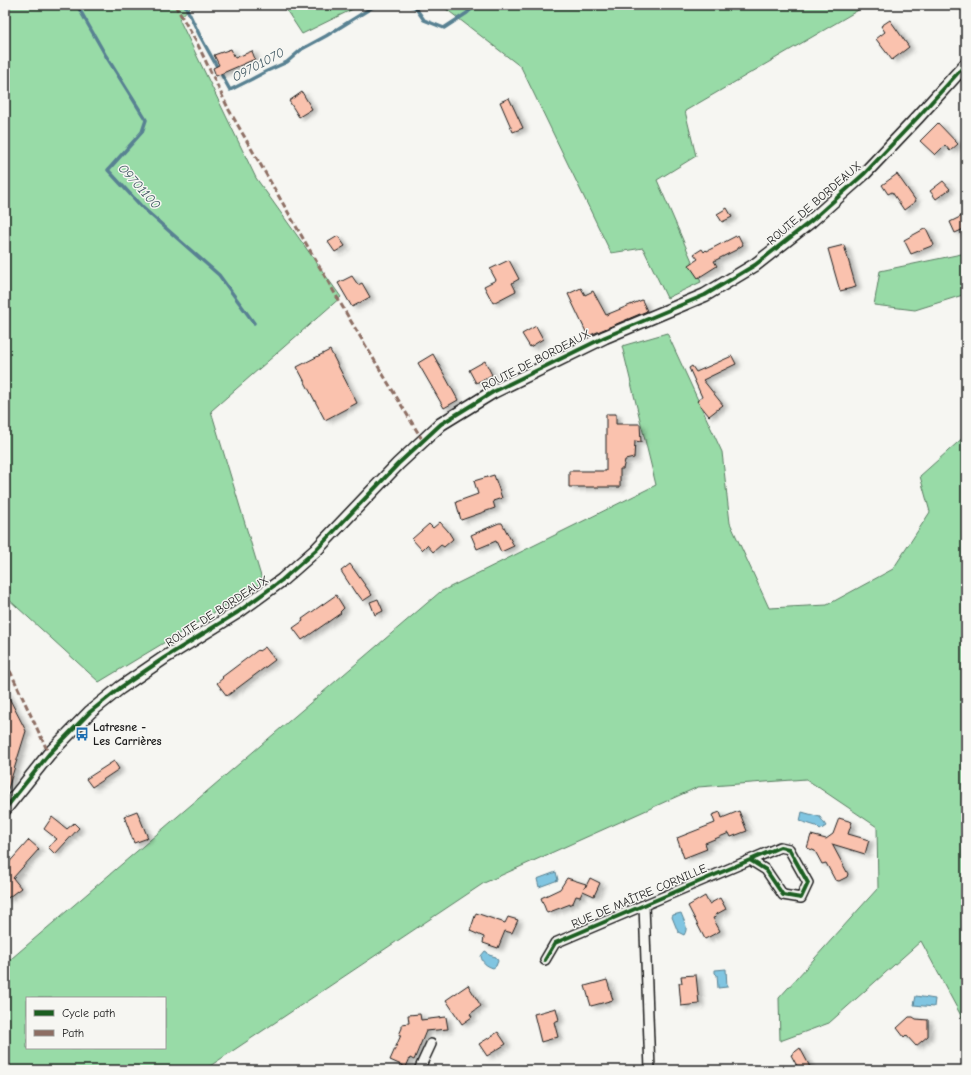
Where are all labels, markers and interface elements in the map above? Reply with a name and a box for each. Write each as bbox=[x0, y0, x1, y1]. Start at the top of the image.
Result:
water label: O9701070 bbox=[230, 45, 287, 84]
street label: ROUTE DE BORDEAUX bbox=[764, 158, 864, 248]
water label: O9701100 bbox=[115, 161, 164, 212]
street label: ROUTE DE BORDEAUX bbox=[479, 327, 593, 393]
street label: ROUTE DE BORDEAUX bbox=[163, 572, 271, 650]
place label: Latresne - Les Carrières bbox=[93, 720, 162, 748]
bus stop icon: Latresne - Les Carrières bbox=[74, 726, 90, 742]
street label: RUE DE MAÎTRE CORNILLE bbox=[569, 861, 709, 931]
legend bbox=[26, 997, 166, 1049]
text: Cycle path bbox=[62, 1006, 115, 1020]
text: Path bbox=[62, 1026, 84, 1040]

